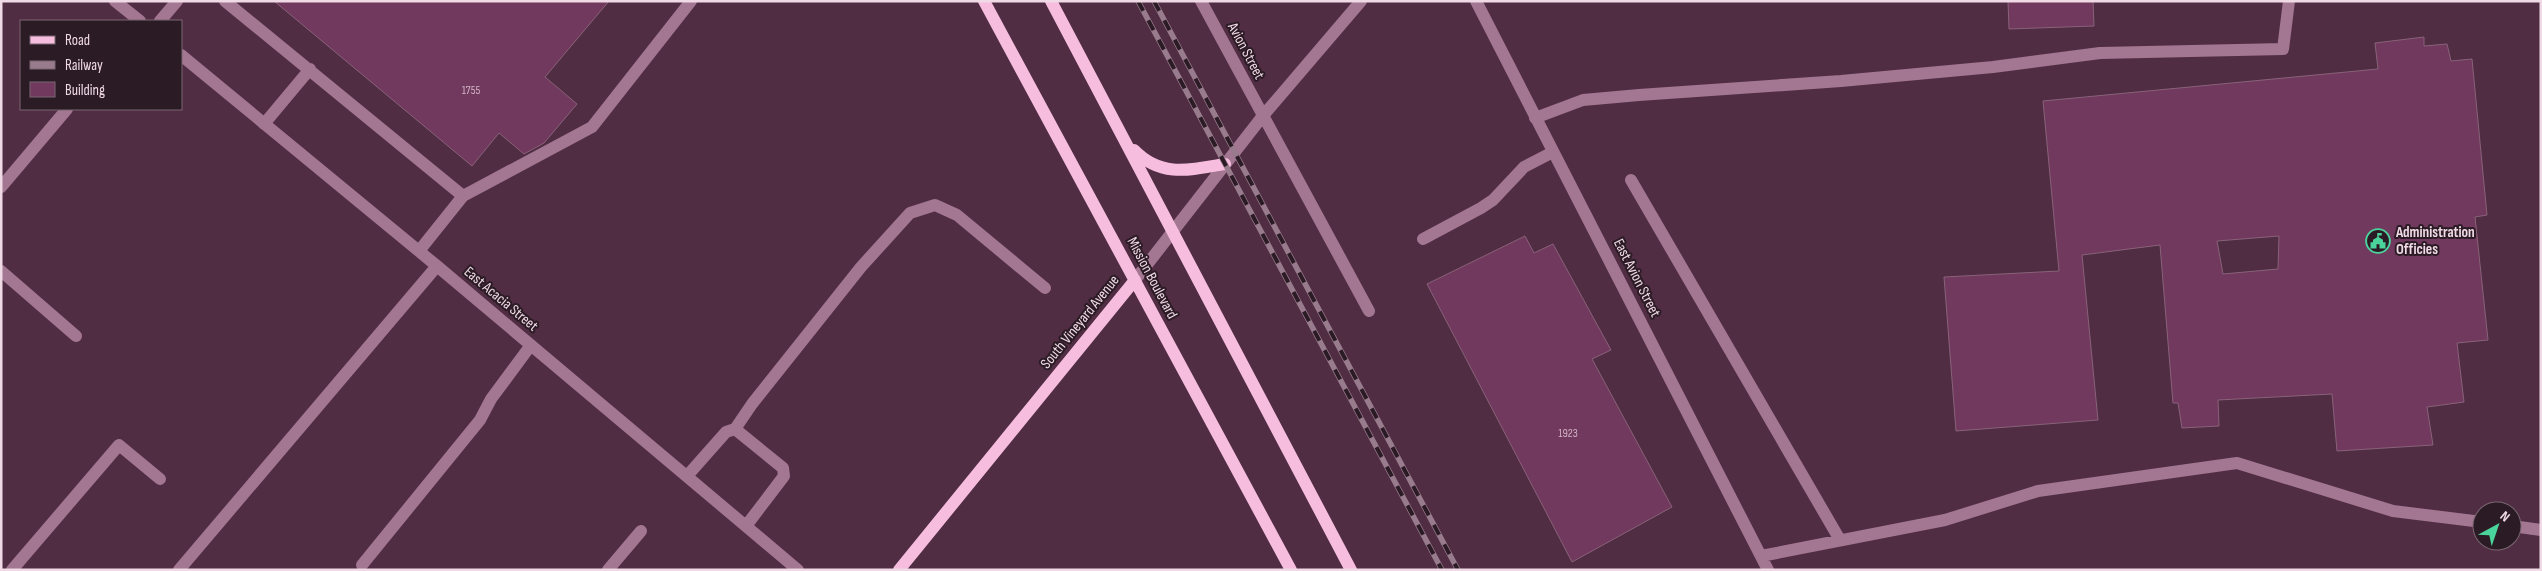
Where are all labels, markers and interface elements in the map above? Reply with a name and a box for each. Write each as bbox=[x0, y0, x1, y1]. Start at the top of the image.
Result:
street label: Avion Street bbox=[1223, 18, 1269, 83]
legend bbox=[20, 20, 182, 110]
text: Road bbox=[65, 31, 90, 50]
text: Railway bbox=[65, 56, 103, 75]
text: Building bbox=[65, 81, 105, 100]
house number: 1755 bbox=[462, 83, 480, 98]
place label: Administration Officies bbox=[2395, 223, 2475, 259]
public building icon: Administration Officies bbox=[2365, 228, 2391, 254]
street label: Mission Boulevard bbox=[1123, 234, 1181, 322]
street label: East Avion Street bbox=[1609, 236, 1665, 321]
street label: East Acacia Street bbox=[460, 263, 542, 336]
street label: South Vineyard Avenue bbox=[1036, 271, 1124, 373]
house number: 1923 bbox=[1558, 426, 1578, 441]
north arrow bbox=[2472, 501, 2522, 551]
text: N bbox=[2497, 508, 2513, 525]

